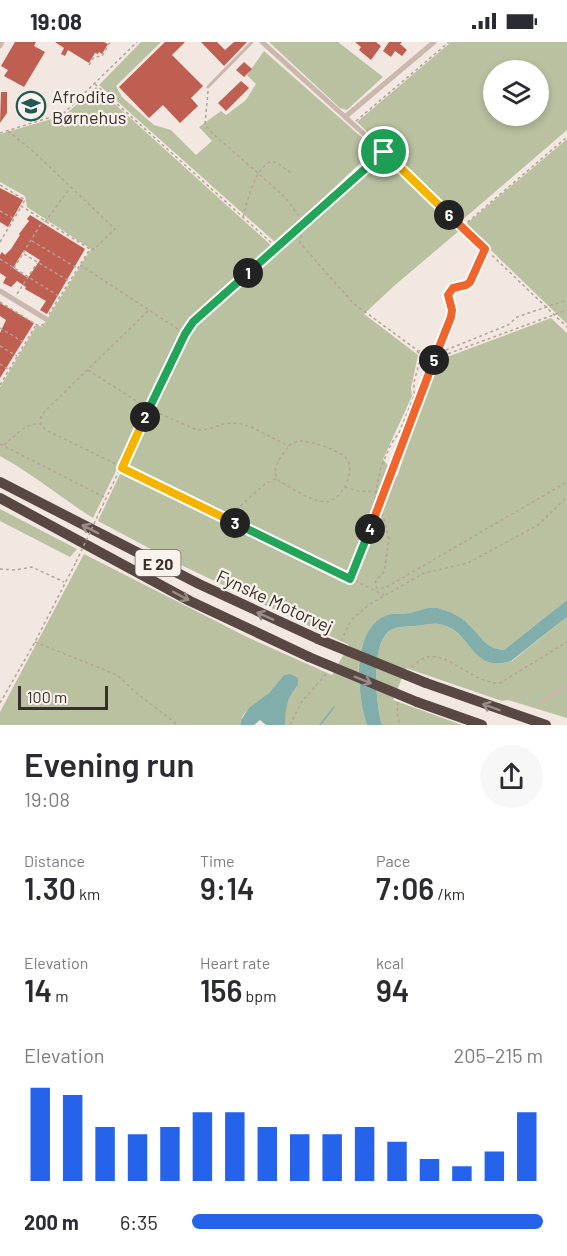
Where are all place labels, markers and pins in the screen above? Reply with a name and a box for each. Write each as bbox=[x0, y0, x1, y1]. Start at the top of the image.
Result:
place label: Afrodite Børnehus bbox=[52, 85, 127, 128]
school or university icon: Afrodite Børnehus bbox=[15, 90, 47, 122]
pin bbox=[358, 126, 409, 177]
pin: 6 bbox=[434, 200, 464, 230]
pin: 1 bbox=[233, 258, 263, 288]
pin: 5 bbox=[419, 345, 449, 375]
pin: 2 bbox=[130, 402, 160, 432]
pin: 3 bbox=[220, 508, 250, 538]
pin: 4 bbox=[355, 514, 385, 544]

